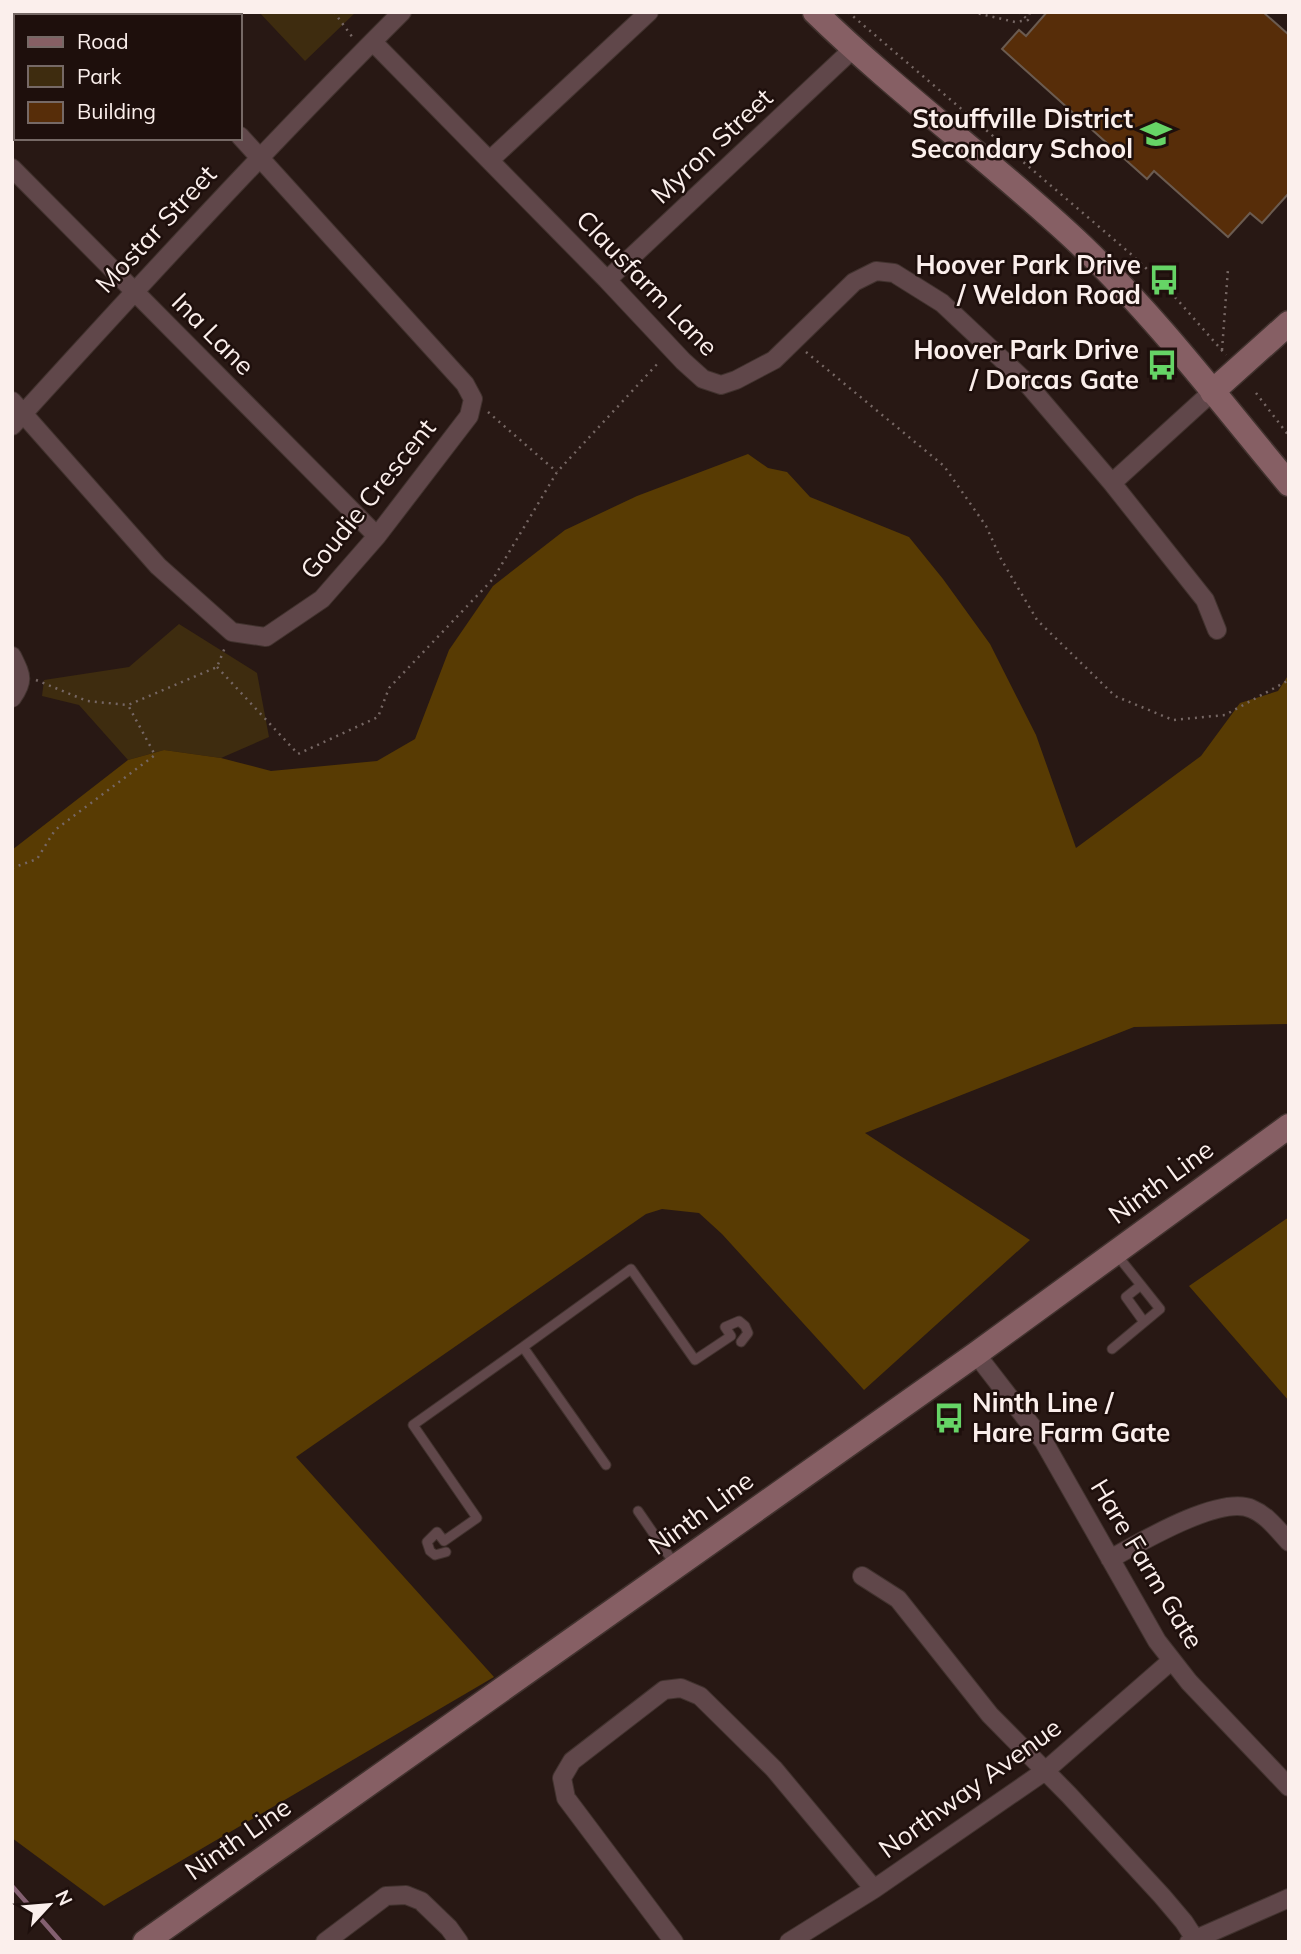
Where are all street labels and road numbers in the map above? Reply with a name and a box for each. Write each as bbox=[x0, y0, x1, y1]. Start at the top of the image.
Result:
street label: Myron Street bbox=[644, 81, 779, 210]
street label: Mostar Street bbox=[88, 158, 223, 299]
street label: Clausfarm Lane bbox=[570, 203, 725, 362]
street label: Ina Lane bbox=[165, 285, 262, 382]
street label: Goudie Crescent bbox=[293, 412, 442, 586]
street label: Ninth Line bbox=[1102, 1132, 1220, 1231]
street label: Ninth Line bbox=[642, 1463, 760, 1562]
street label: Hare Farm Gate bbox=[1084, 1473, 1211, 1655]
street label: Northway Avenue bbox=[872, 1710, 1067, 1865]
street label: Ninth Line bbox=[178, 1790, 297, 1887]

